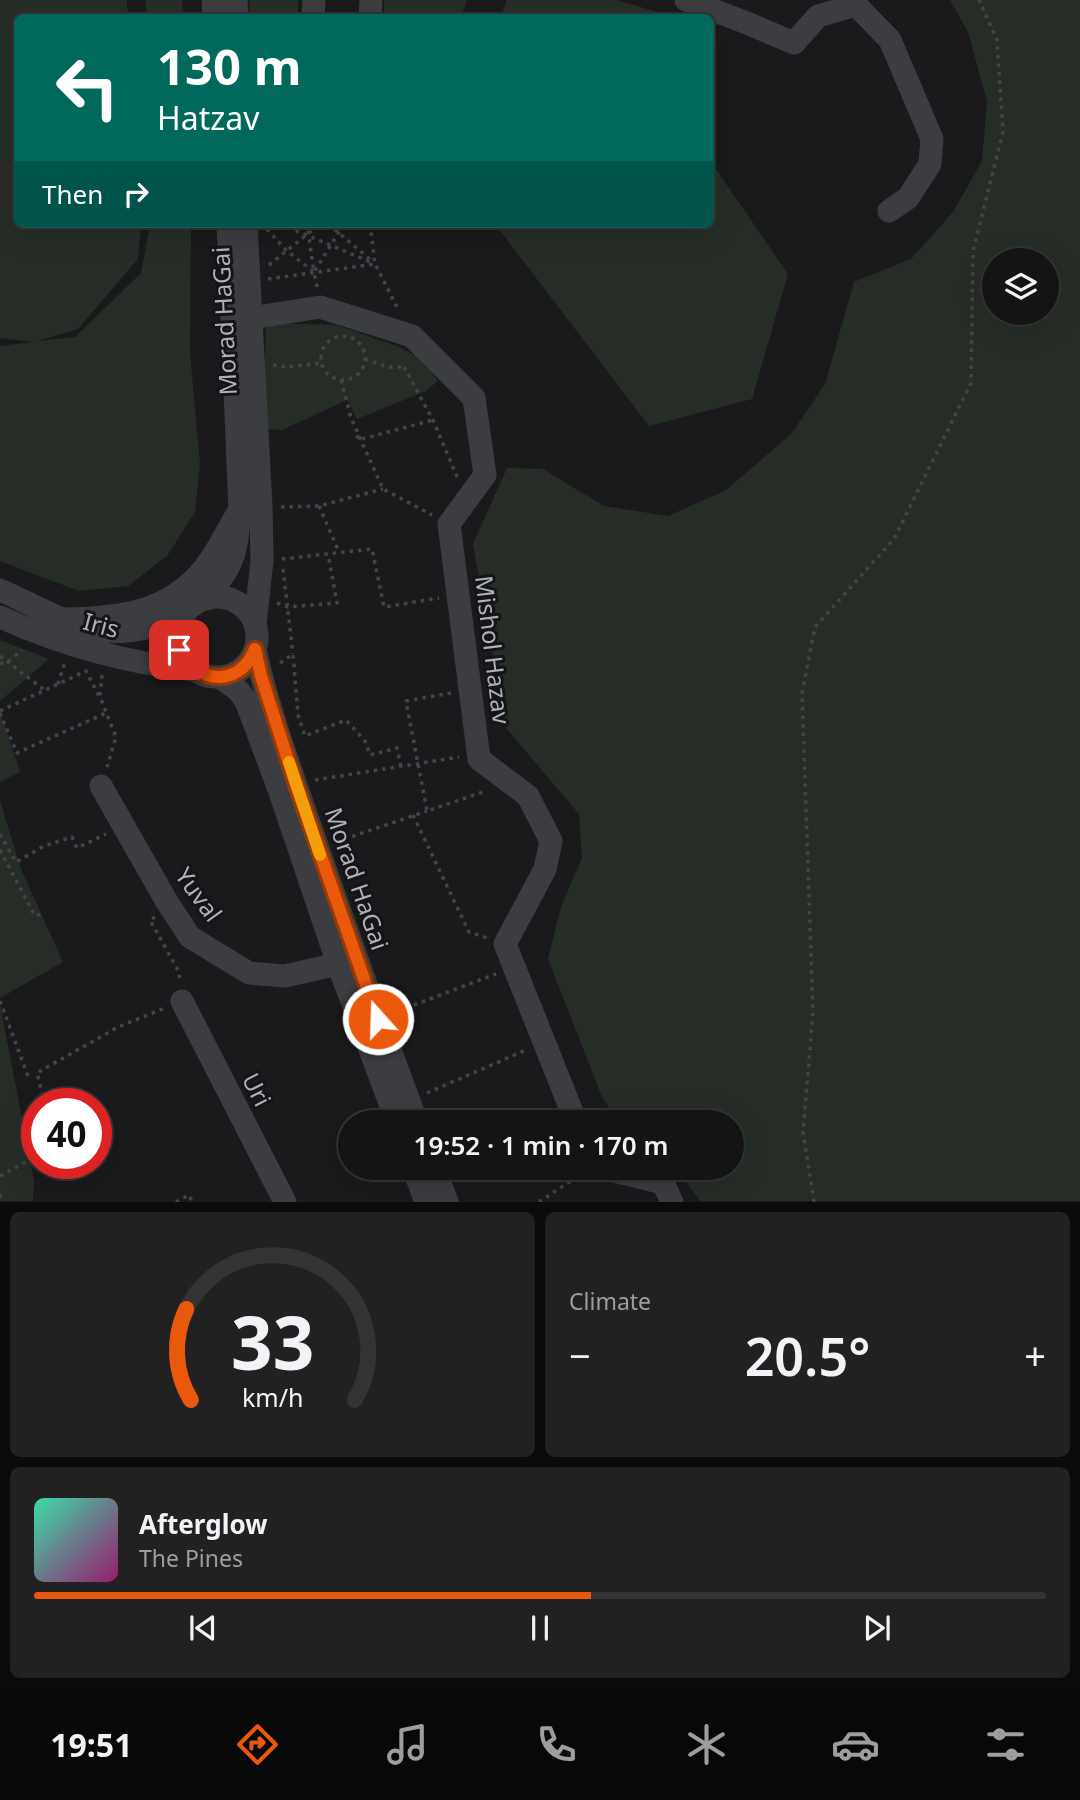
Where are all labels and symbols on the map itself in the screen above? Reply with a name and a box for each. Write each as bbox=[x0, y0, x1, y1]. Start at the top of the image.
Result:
street label: Morad HaGai bbox=[203, 246, 244, 396]
street label: Mishol Hazav bbox=[468, 574, 519, 727]
street label: Iris bbox=[80, 604, 123, 645]
pin bbox=[149, 620, 209, 680]
street label: Morad HaGai bbox=[318, 803, 397, 954]
street label: Yuval bbox=[168, 860, 230, 928]
position arrow bbox=[341, 982, 415, 1056]
street label: Uri bbox=[235, 1067, 280, 1112]
speed limit sign: 40 bbox=[21, 1088, 112, 1179]

